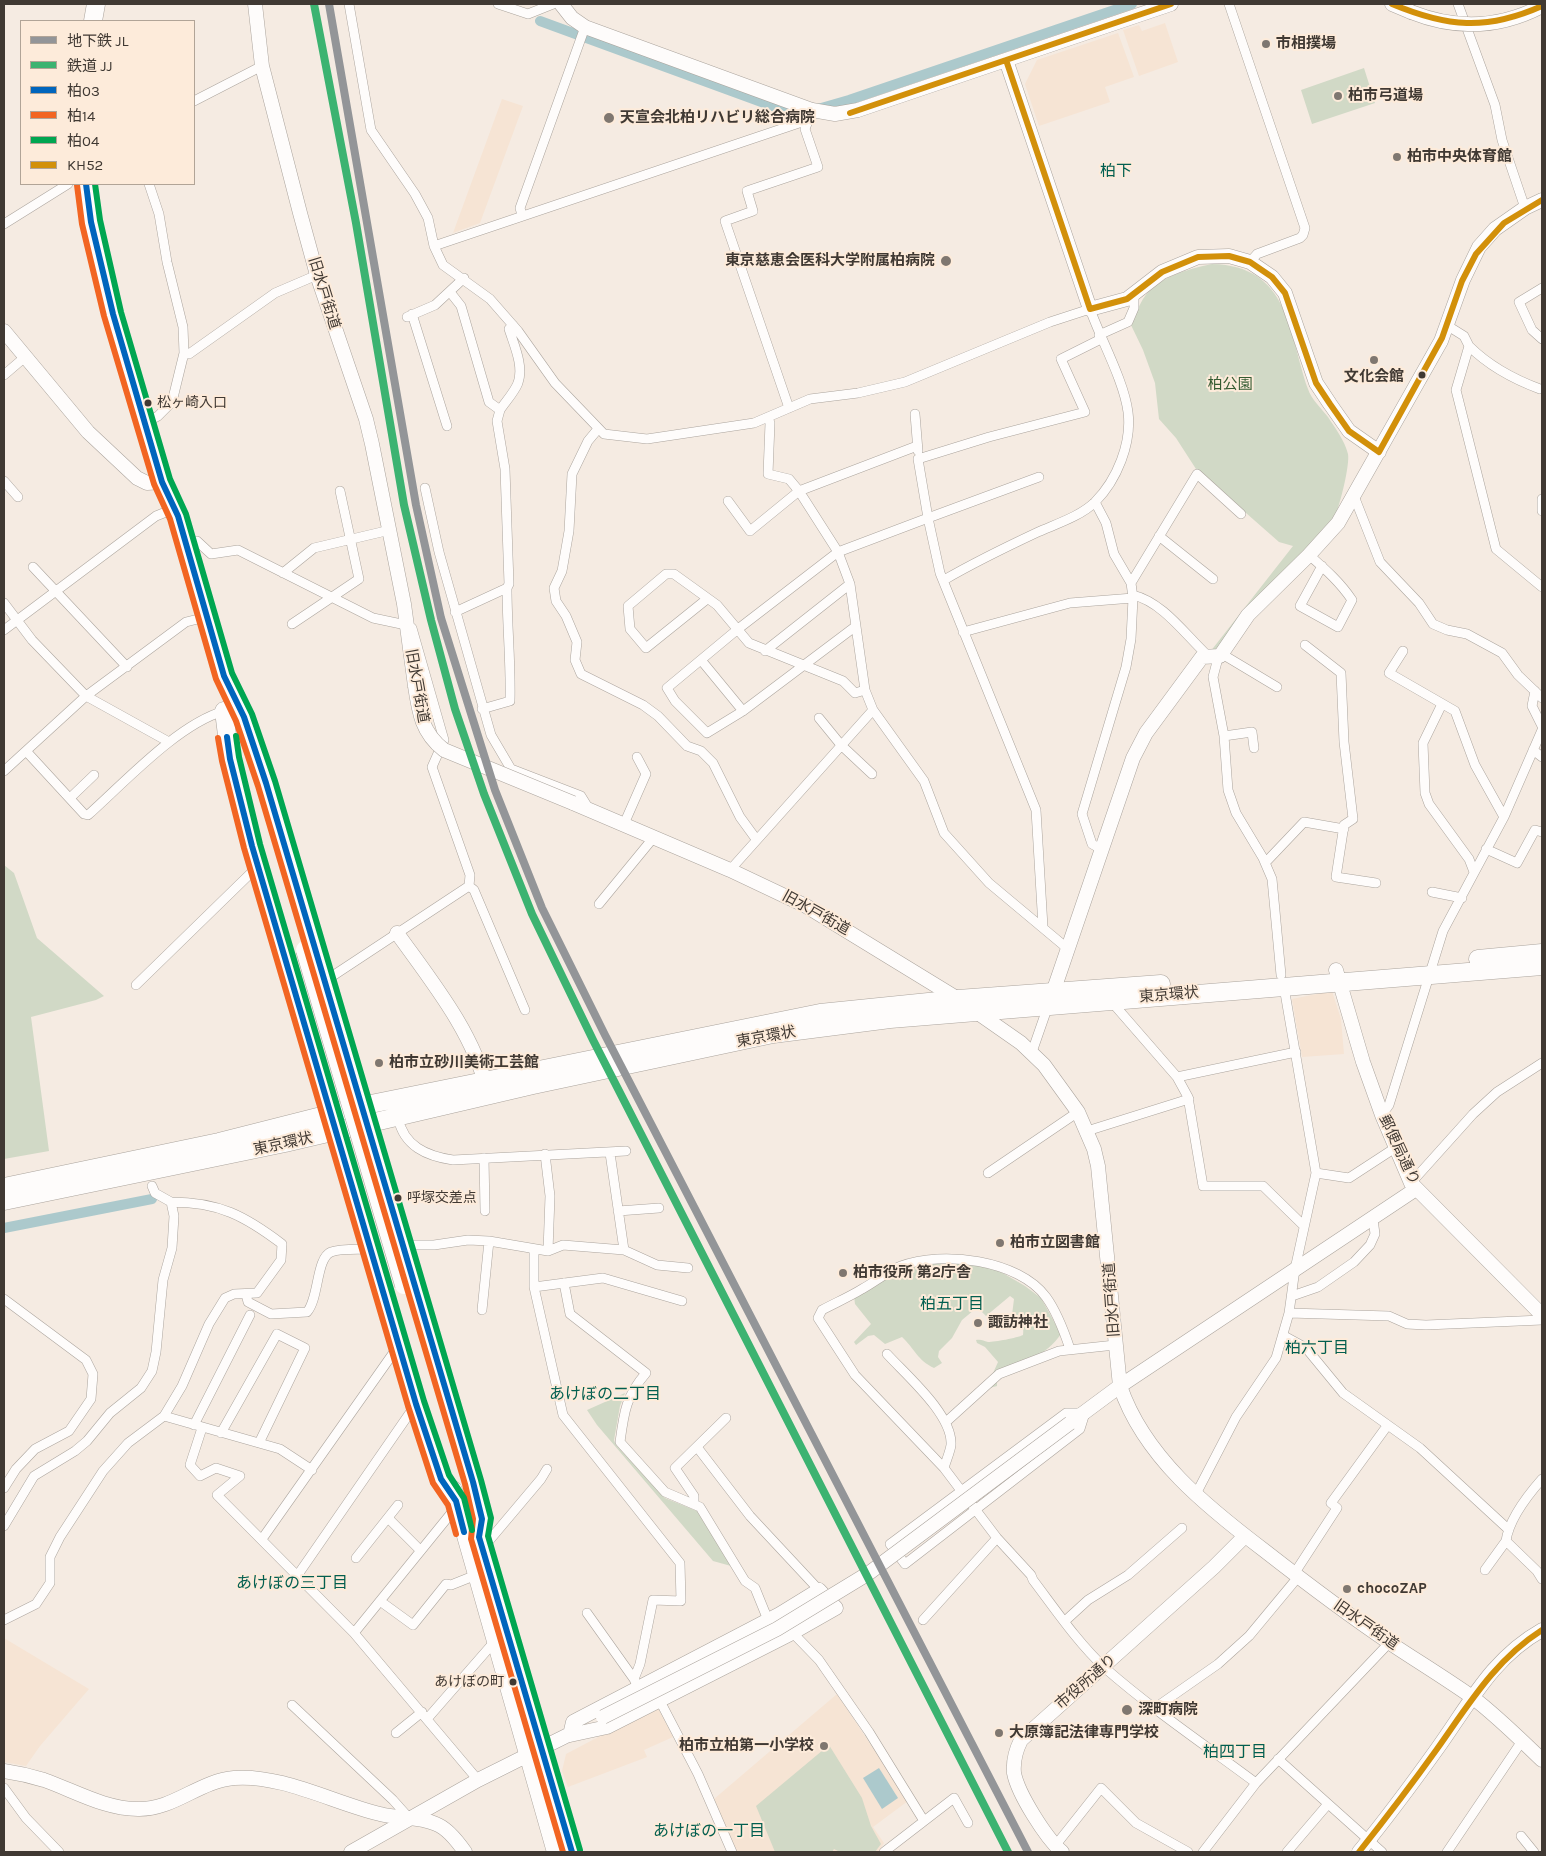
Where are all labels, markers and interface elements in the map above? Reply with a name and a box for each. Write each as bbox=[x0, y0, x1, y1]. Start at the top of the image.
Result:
legend bbox=[20, 20, 195, 185]
text: 地下鉄 JL bbox=[67, 32, 129, 50]
place label: 市相撲場 bbox=[1276, 35, 1336, 53]
marker: 市相撲場 bbox=[1260, 38, 1272, 50]
text: 鉄道 JJ bbox=[67, 57, 113, 75]
text: 柏03 bbox=[67, 82, 100, 100]
place label: 柏市弓道場 bbox=[1348, 87, 1423, 105]
marker: 柏市弓道場 bbox=[1332, 90, 1344, 102]
text: 柏14 bbox=[67, 107, 95, 125]
place label: 天宣会北柏リハビリ総合病院 bbox=[620, 109, 815, 127]
marker: 天宣会北柏リハビリ総合病院 bbox=[602, 111, 616, 125]
text: 柏04 bbox=[67, 132, 99, 150]
place label: 柏市中央体育館 bbox=[1407, 148, 1512, 166]
marker: 柏市中央体育館 bbox=[1391, 151, 1403, 163]
text: KH52 bbox=[67, 156, 103, 174]
district label: 柏下 bbox=[1100, 161, 1132, 181]
place label: 東京慈恵会医科大学附属柏病院 bbox=[725, 252, 935, 270]
marker: 東京慈恵会医科大学附属柏病院 bbox=[939, 254, 953, 268]
street label: 旧水戸街道 bbox=[304, 255, 344, 331]
marker: 文化会館 bbox=[1368, 354, 1380, 366]
place label: 文化会館 bbox=[1344, 368, 1404, 386]
unlabelled marker bbox=[1417, 370, 1427, 380]
park label: 柏公園 bbox=[1208, 376, 1252, 394]
place label: 松ヶ崎入口 bbox=[157, 395, 227, 411]
marker: 松ヶ崎入口 bbox=[143, 398, 153, 408]
street label: 旧水戸街道 bbox=[402, 648, 432, 724]
street label: 旧水戸街道 bbox=[779, 887, 853, 939]
street label: 東京環状 bbox=[1138, 983, 1200, 1007]
street label: 東京環状 bbox=[735, 1023, 797, 1051]
place label: 柏市立砂川美術工芸館 bbox=[389, 1054, 539, 1072]
marker: 柏市立砂川美術工芸館 bbox=[373, 1057, 385, 1069]
street label: 郵便局通り bbox=[1375, 1112, 1423, 1188]
street label: 東京環状 bbox=[252, 1129, 314, 1159]
place label: 呼塚交差点 bbox=[407, 1190, 477, 1206]
marker: 呼塚交差点 bbox=[393, 1193, 403, 1203]
place label: 柏市立図書館 bbox=[1010, 1234, 1100, 1252]
marker: 柏市立図書館 bbox=[994, 1237, 1006, 1249]
street label: 旧水戸街道 bbox=[1100, 1262, 1124, 1338]
place label: 柏市役所 第2庁舎 bbox=[853, 1264, 971, 1282]
marker: 柏市役所 第2庁舎 bbox=[837, 1267, 849, 1279]
district label: 柏五丁目 bbox=[920, 1294, 984, 1314]
place label: 諏訪神社 bbox=[988, 1314, 1048, 1332]
marker: 諏訪神社 bbox=[972, 1317, 984, 1329]
district label: 柏六丁目 bbox=[1285, 1338, 1349, 1358]
district label: あけぼの二丁目 bbox=[549, 1384, 661, 1404]
district label: あけぼの三丁目 bbox=[236, 1573, 348, 1593]
place label: chocoZAP bbox=[1357, 1580, 1427, 1598]
marker: chocoZAP bbox=[1341, 1583, 1353, 1595]
street label: 旧水戸街道 bbox=[1330, 1596, 1402, 1654]
street label: 市役所通り bbox=[1052, 1651, 1120, 1713]
place label: あけぼの町 bbox=[434, 1674, 504, 1690]
marker: あけぼの町 bbox=[508, 1677, 518, 1687]
place label: 深町病院 bbox=[1138, 1701, 1198, 1719]
marker: 深町病院 bbox=[1120, 1703, 1134, 1717]
place label: 大原簿記法律専門学校 bbox=[1009, 1724, 1159, 1742]
marker: 大原簿記法律専門学校 bbox=[993, 1727, 1005, 1739]
place label: 柏市立柏第一小学校 bbox=[679, 1737, 814, 1755]
marker: 柏市立柏第一小学校 bbox=[818, 1740, 830, 1752]
district label: 柏四丁目 bbox=[1203, 1742, 1267, 1762]
district label: あけぼの一丁目 bbox=[653, 1821, 765, 1841]

